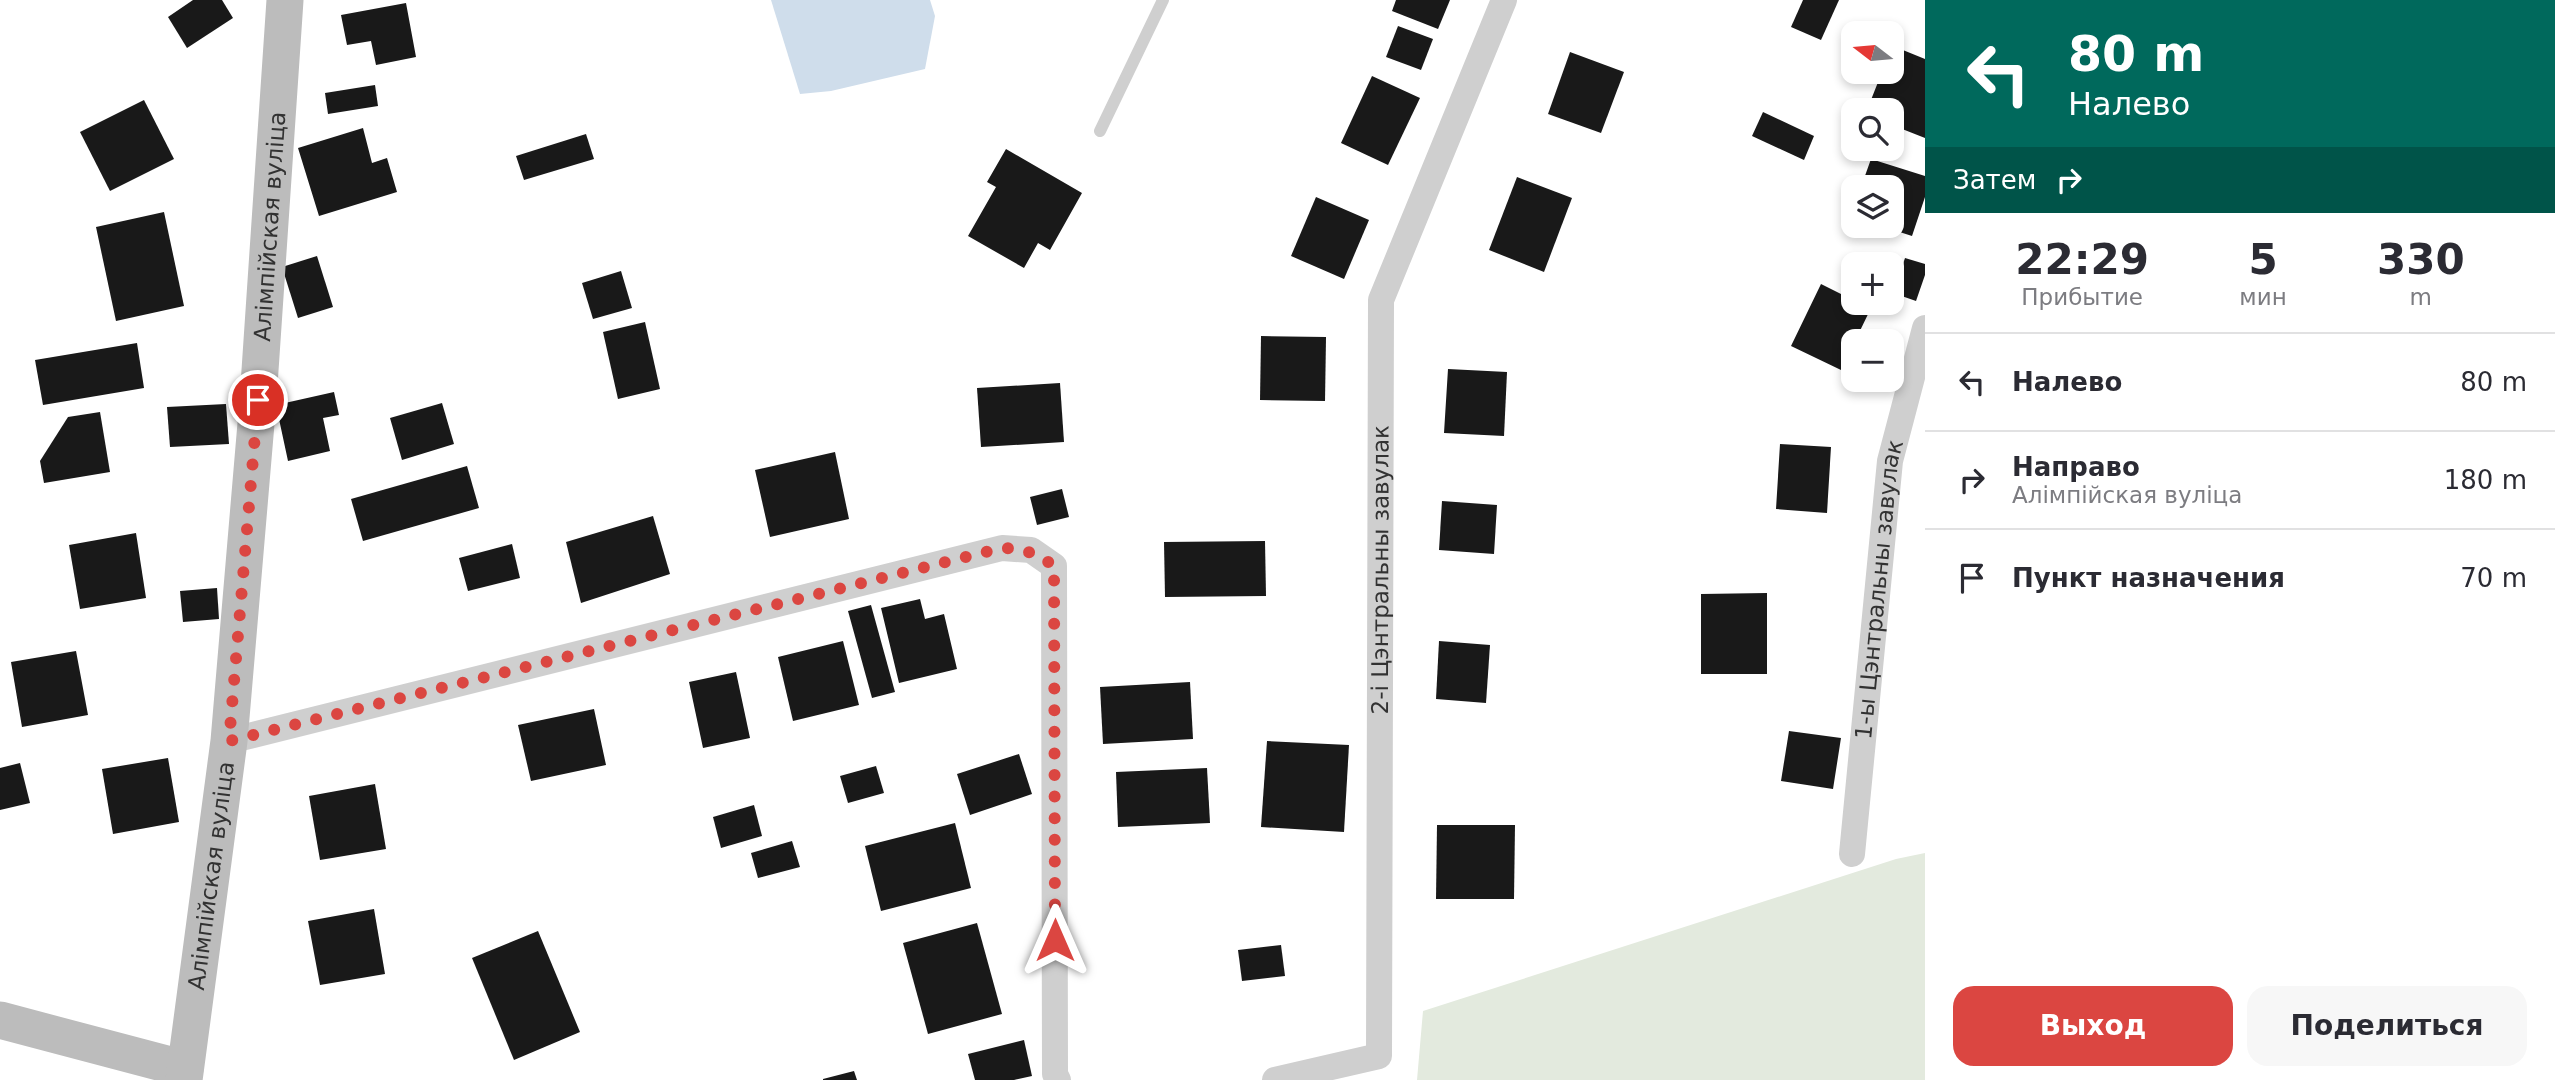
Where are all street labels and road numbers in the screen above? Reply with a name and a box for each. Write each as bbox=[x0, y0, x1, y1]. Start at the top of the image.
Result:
street label: Алімпійская вуліца bbox=[249, 111, 290, 342]
street label: 2-і Цэнтральны завулак bbox=[1367, 425, 1394, 714]
street label: 1-ы Цэнтральны завулак bbox=[1850, 437, 1908, 740]
street label: Алімпійская вуліца bbox=[183, 760, 239, 992]

